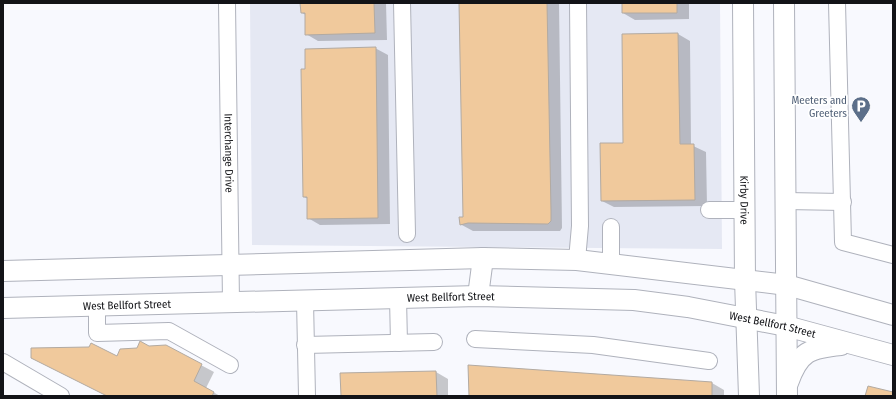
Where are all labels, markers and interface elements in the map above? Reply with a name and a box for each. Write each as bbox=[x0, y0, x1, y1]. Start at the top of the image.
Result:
place label: Meeters and Greeters bbox=[791, 94, 847, 120]
parking icon: Meeters and Greeters bbox=[850, 95, 872, 123]
street label: Interchange Drive bbox=[221, 113, 236, 193]
street label: Kirby Drive bbox=[737, 175, 751, 225]
street label: West Bellfort Street bbox=[407, 290, 495, 305]
street label: West Bellfort Street bbox=[83, 298, 171, 313]
street label: West Bellfort Street bbox=[728, 309, 817, 341]

